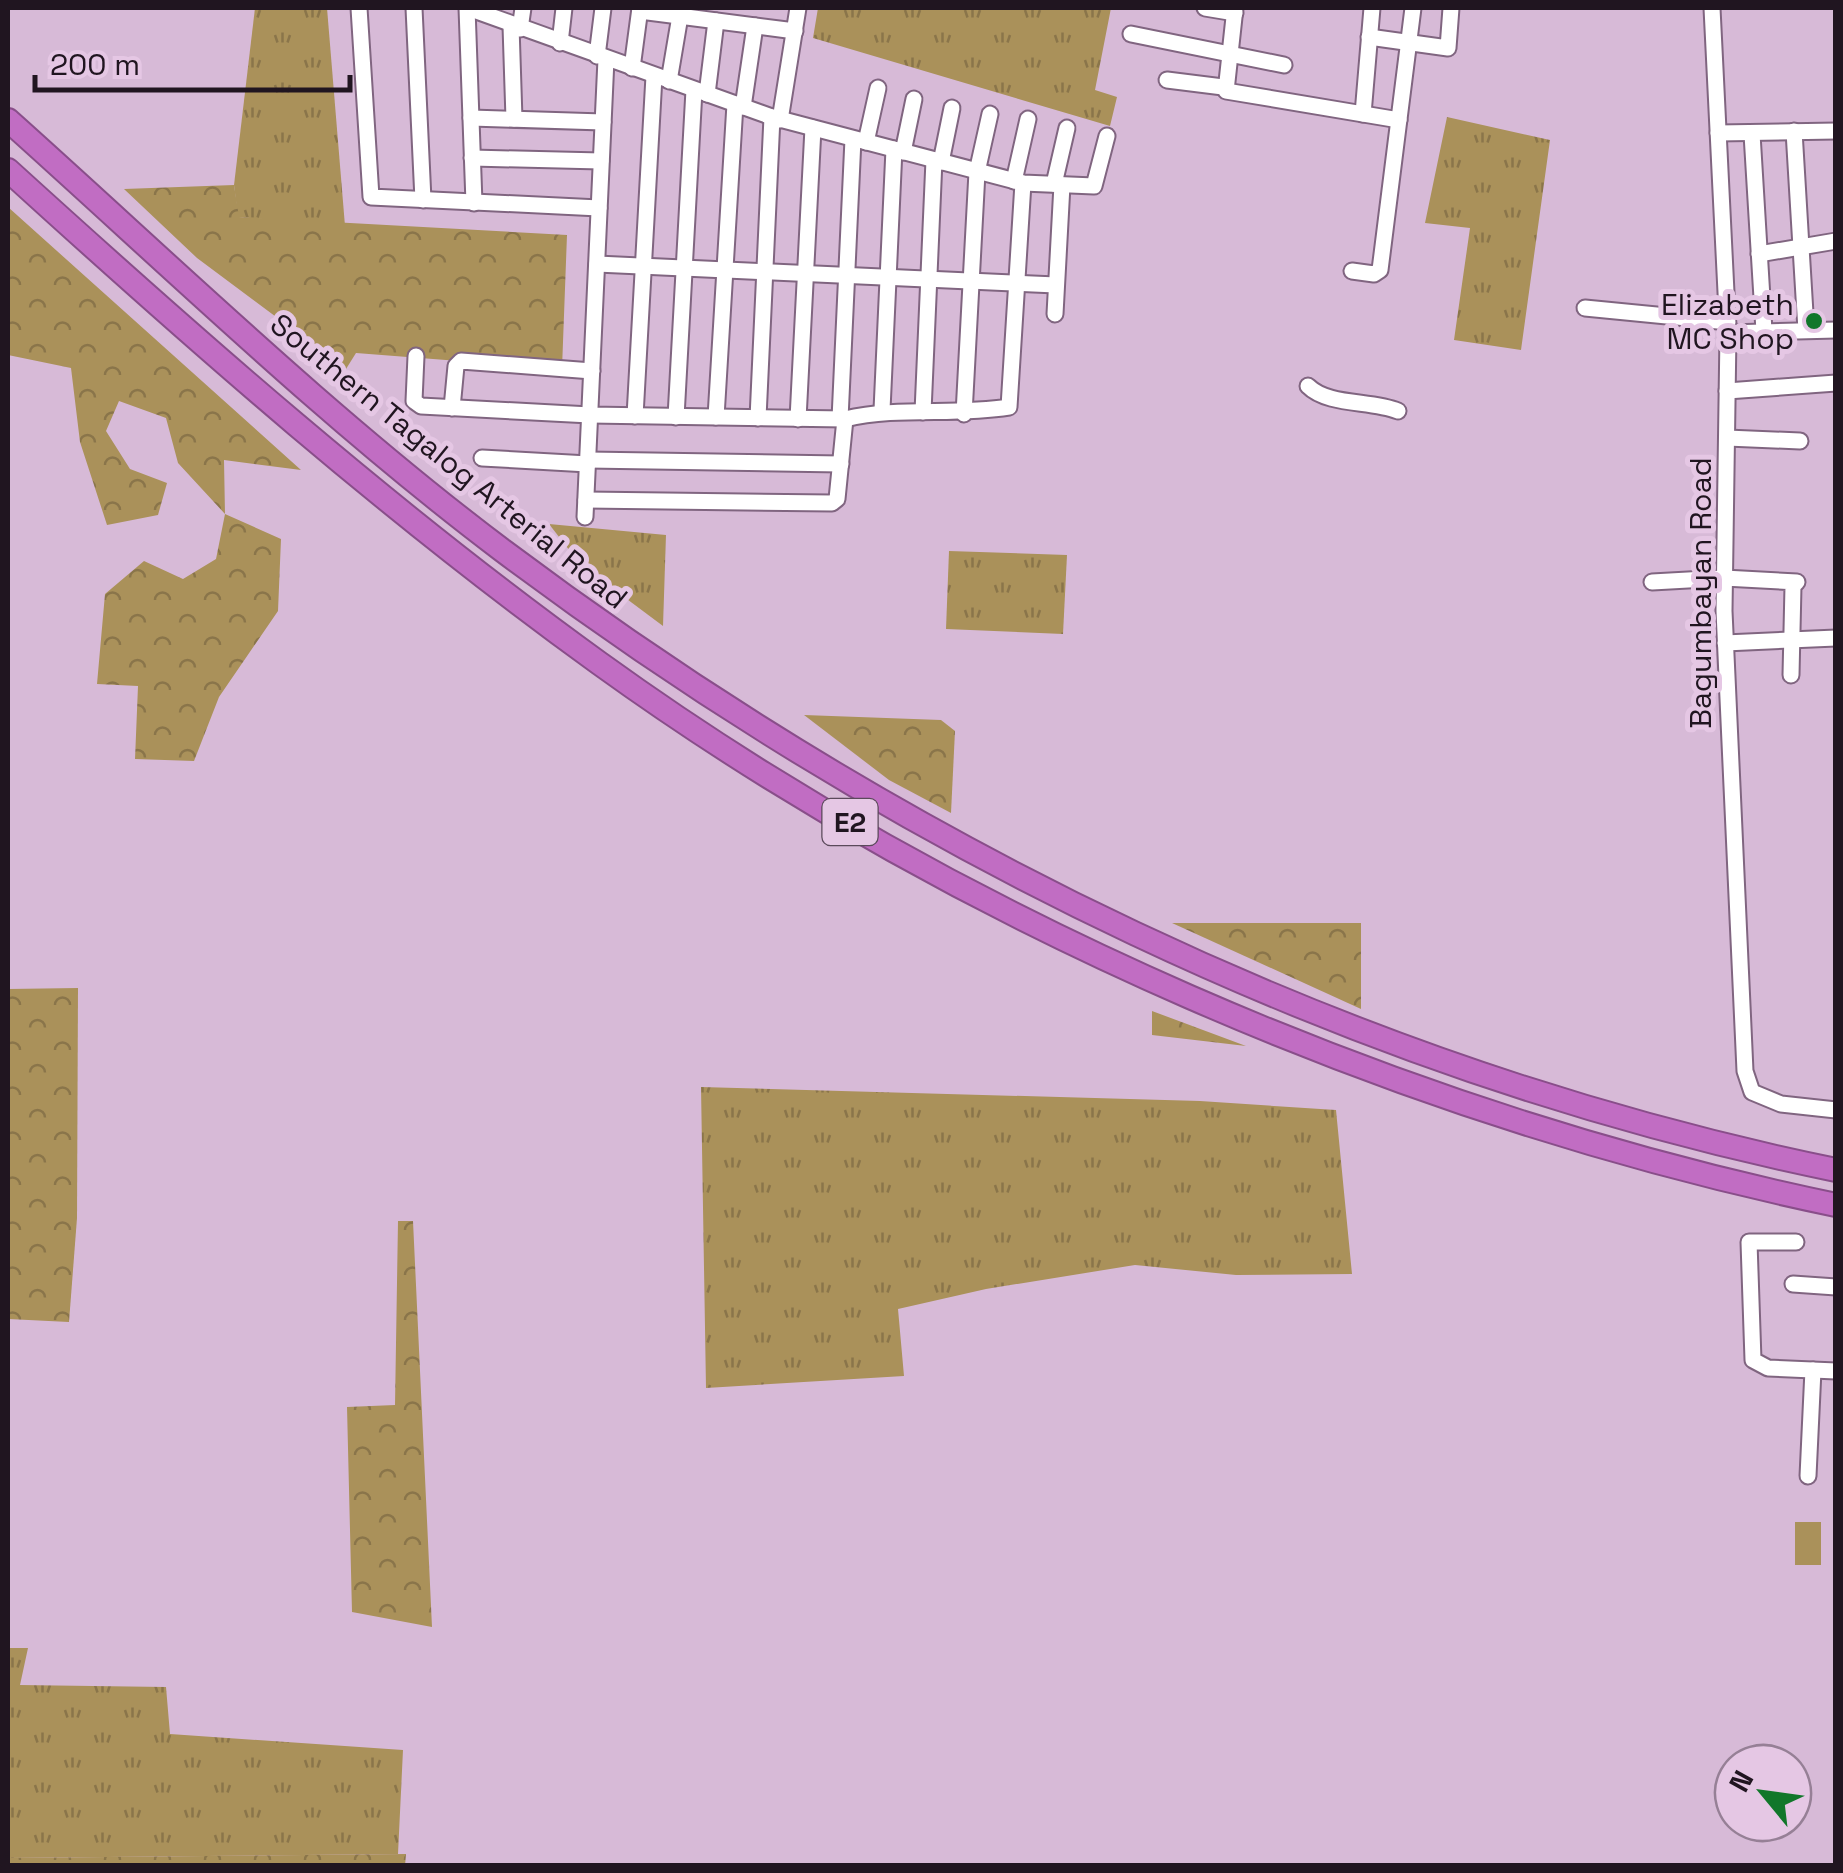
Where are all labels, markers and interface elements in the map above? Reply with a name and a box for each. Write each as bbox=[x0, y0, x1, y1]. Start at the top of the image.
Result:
scale bar bbox=[35, 30, 350, 92]
text: 200 m bbox=[50, 45, 140, 84]
place label: Elizabeth MC Shop bbox=[1661, 285, 1794, 358]
street label: Southern Tagalog Arterial Road bbox=[262, 305, 636, 617]
marker: Elizabeth MC Shop bbox=[1803, 310, 1825, 332]
street label: Bagumbayan Road bbox=[1681, 457, 1720, 729]
road number: E2 bbox=[822, 799, 878, 845]
north arrow bbox=[1713, 1743, 1813, 1843]
text: N bbox=[1721, 1764, 1761, 1798]

